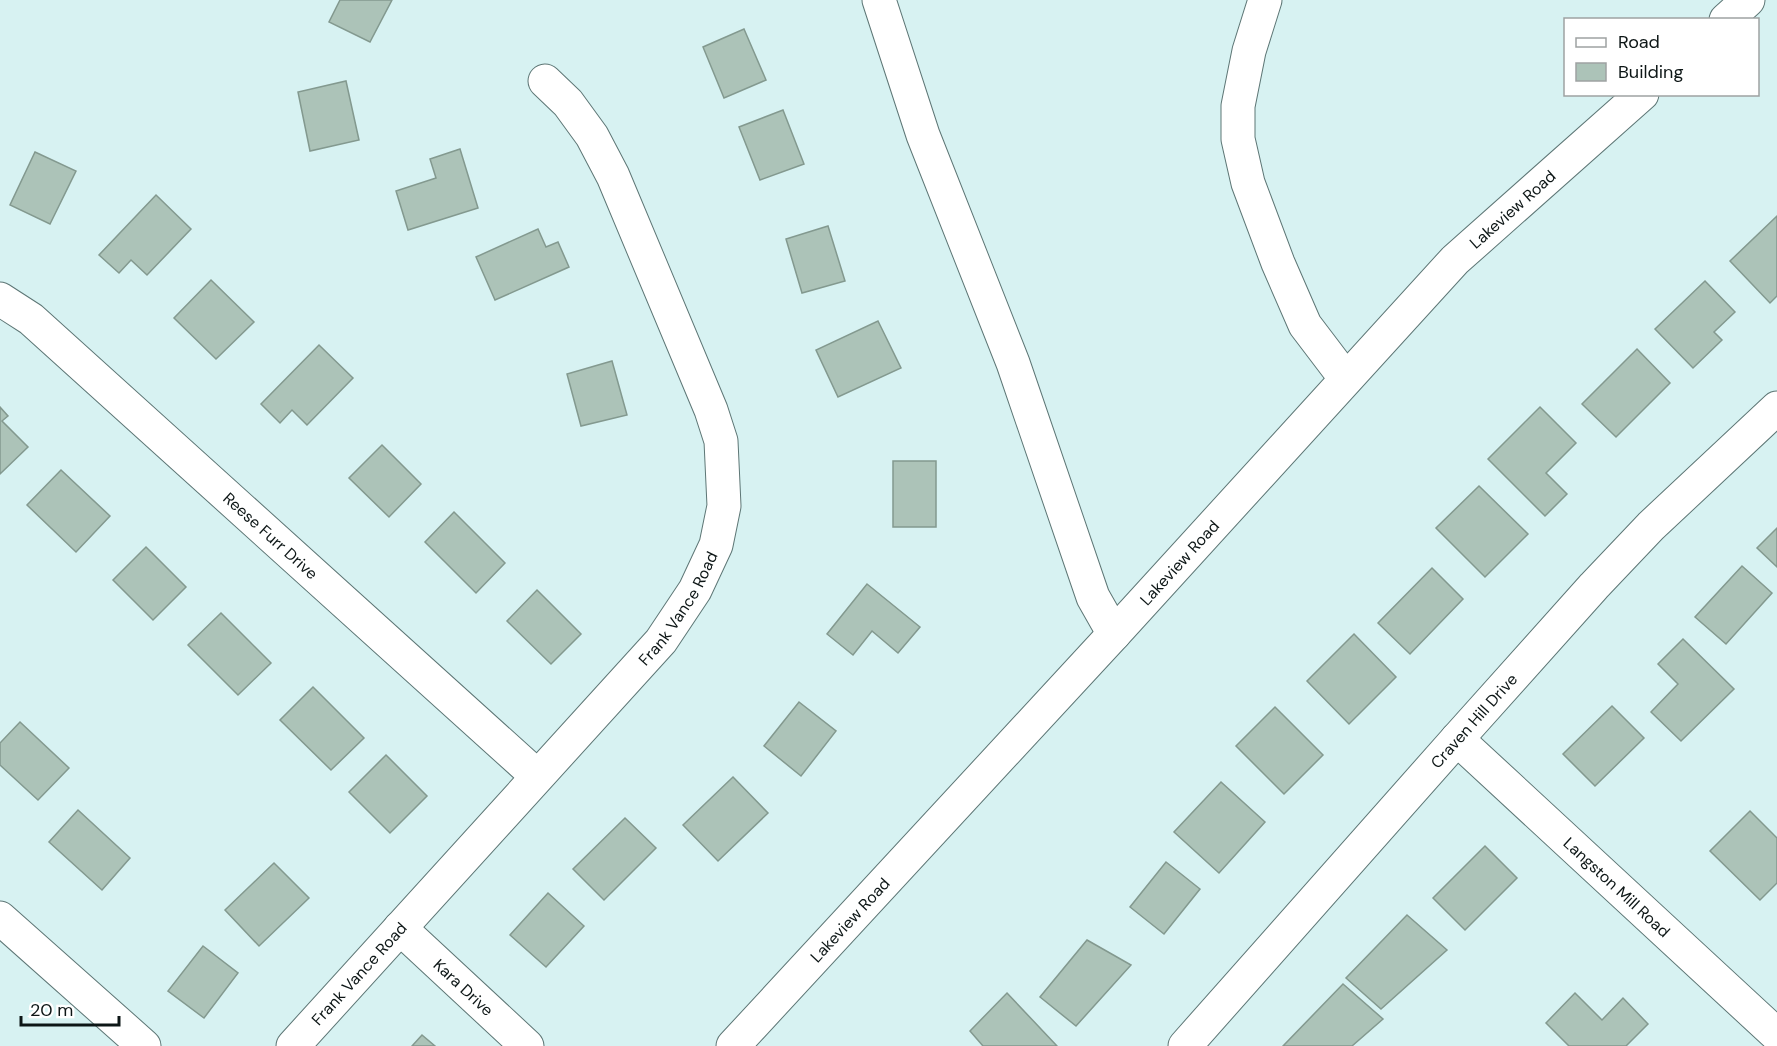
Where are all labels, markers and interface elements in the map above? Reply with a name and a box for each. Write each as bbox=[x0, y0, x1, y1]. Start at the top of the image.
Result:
legend bbox=[1564, 18, 1759, 96]
text: Road bbox=[1618, 30, 1660, 54]
text: Building bbox=[1618, 60, 1683, 84]
street label: Lakeview Road bbox=[1465, 166, 1560, 253]
street label: Reese Furr Drive bbox=[219, 488, 322, 584]
street label: Lakeview Road bbox=[1135, 516, 1224, 610]
street label: Frank Vance Road bbox=[634, 548, 723, 670]
street label: Craven Hill Drive bbox=[1426, 669, 1522, 773]
street label: Langston Mill Road bbox=[1559, 833, 1674, 942]
street label: Lakeview Road bbox=[806, 873, 895, 967]
street label: Frank Vance Road bbox=[307, 918, 412, 1030]
street label: Kara Drive bbox=[429, 955, 498, 1021]
scale bar bbox=[21, 989, 118, 1027]
text: 20 m bbox=[30, 998, 73, 1022]

